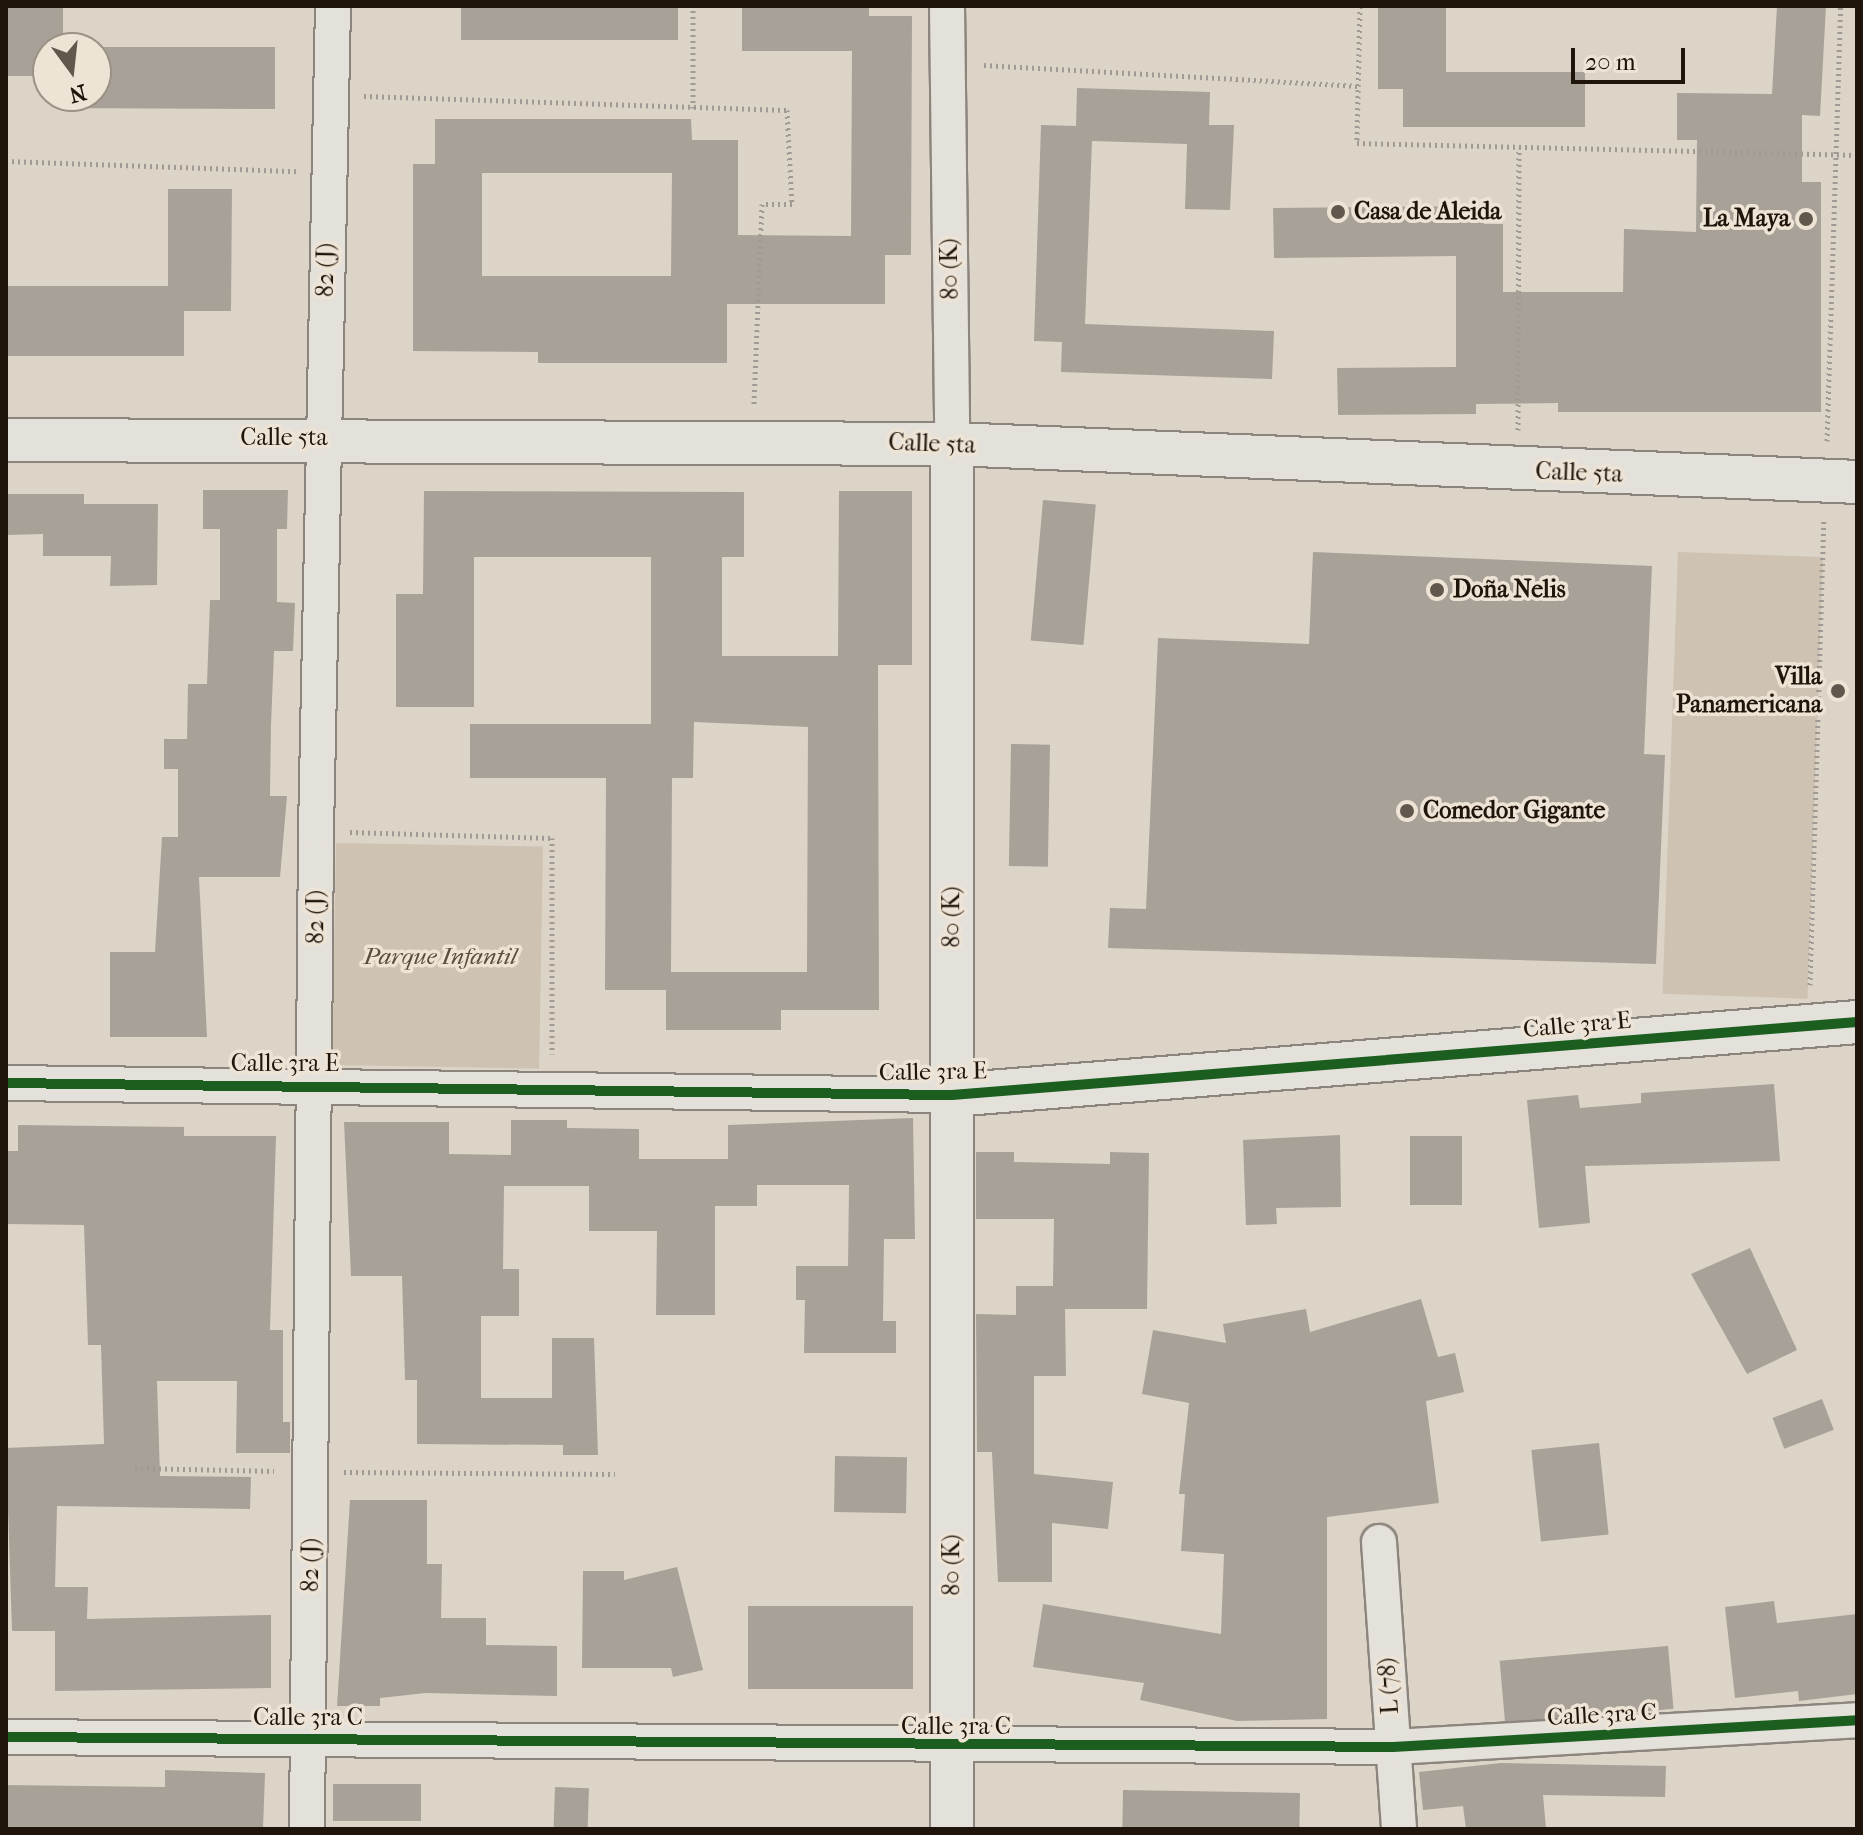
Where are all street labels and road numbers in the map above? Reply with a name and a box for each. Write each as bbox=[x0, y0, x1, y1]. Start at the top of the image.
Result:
street label: 80 (K) bbox=[935, 238, 965, 300]
street label: 82 (J) bbox=[311, 243, 341, 297]
street label: Calle 5ta bbox=[240, 424, 328, 452]
street label: Calle 5ta bbox=[888, 428, 976, 460]
street label: Calle 5ta bbox=[1535, 457, 1623, 489]
street label: 80 (K) bbox=[938, 886, 966, 948]
street label: 82 (J) bbox=[302, 890, 330, 944]
street label: Calle 3ra E bbox=[1522, 1006, 1632, 1044]
street label: Calle 3ra E bbox=[231, 1050, 339, 1078]
street label: Calle 3ra E bbox=[879, 1057, 987, 1087]
street label: 80 (K) bbox=[938, 1534, 966, 1596]
street label: 82 (J) bbox=[296, 1538, 326, 1592]
street label: L (78) bbox=[1373, 1657, 1405, 1715]
street label: Calle 3ra C bbox=[1546, 1698, 1658, 1732]
street label: Calle 3ra C bbox=[253, 1704, 363, 1732]
street label: Calle 3ra C bbox=[901, 1713, 1011, 1741]

